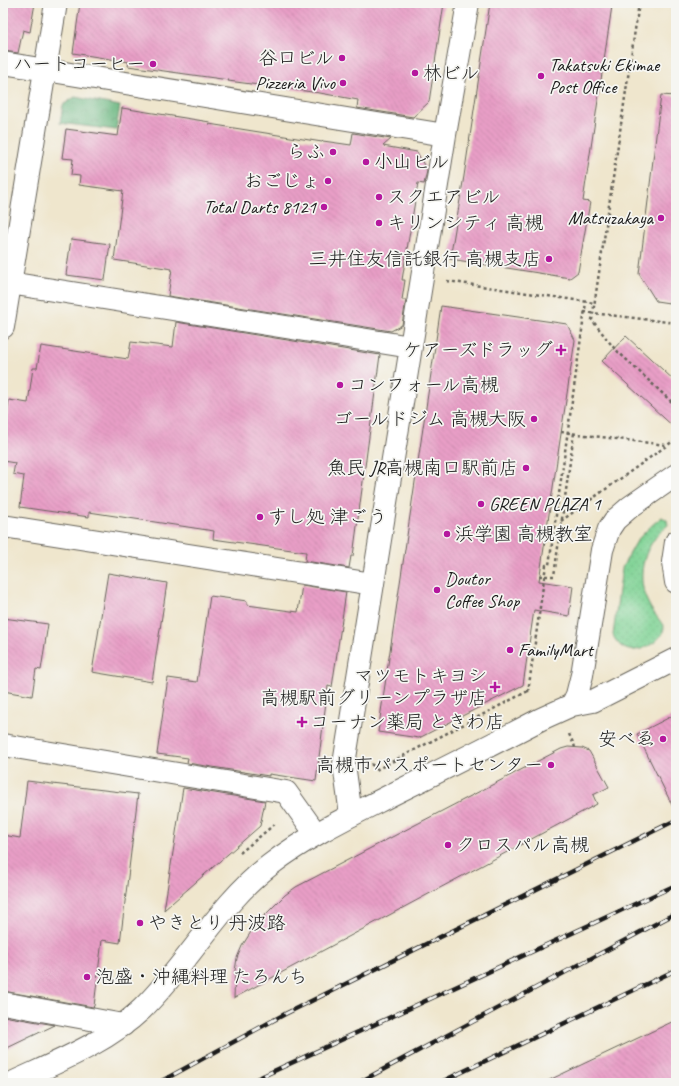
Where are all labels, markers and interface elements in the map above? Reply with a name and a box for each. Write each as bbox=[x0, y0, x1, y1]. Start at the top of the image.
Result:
place label: 谷口ビル bbox=[258, 46, 334, 70]
place label: ハートコーヒー bbox=[13, 52, 145, 76]
marker: 谷口ビル bbox=[337, 53, 347, 63]
place label: Takatsuki Ekimae Post Office bbox=[549, 53, 661, 99]
marker: ハートコーヒー bbox=[148, 59, 158, 69]
place label: 林ビル bbox=[423, 61, 480, 85]
marker: 林ビル bbox=[410, 68, 420, 78]
place label: Pizzeria Vivo bbox=[255, 71, 336, 95]
marker: Takatsuki Ekimae Post Office bbox=[536, 71, 546, 81]
marker: Pizzeria Vivo bbox=[338, 78, 348, 88]
place label: らふ bbox=[287, 140, 325, 164]
marker: らふ bbox=[328, 147, 338, 157]
place label: 小山ビル bbox=[374, 150, 450, 174]
marker: 小山ビル bbox=[361, 157, 371, 167]
place label: おごじょ bbox=[244, 169, 320, 193]
marker: おごじょ bbox=[323, 176, 333, 186]
place label: スクエアビル bbox=[387, 185, 501, 209]
marker: スクエアビル bbox=[374, 192, 384, 202]
place label: Total Darts 8121 bbox=[203, 195, 317, 219]
marker: Total Darts 8121 bbox=[319, 202, 329, 212]
place label: Matsuzakaya bbox=[568, 206, 654, 230]
place label: キリンシティ 高槻 bbox=[387, 211, 544, 235]
marker: Matsuzakaya bbox=[656, 213, 666, 223]
marker: キリンシティ 高槻 bbox=[374, 218, 384, 228]
place label: 三井住友信託銀行 高槻支店 bbox=[308, 247, 541, 271]
marker: 三井住友信託銀行 高槻支店 bbox=[544, 254, 554, 264]
place label: ケアーズドラッグ bbox=[403, 338, 553, 362]
marker: ケアーズドラッグ bbox=[556, 345, 566, 355]
place label: コンフォール高槻 bbox=[348, 373, 499, 397]
marker: コンフォール高槻 bbox=[335, 380, 345, 390]
place label: ゴールドジム 高槻大阪 bbox=[333, 407, 526, 431]
marker: ゴールドジム 高槻大阪 bbox=[529, 414, 539, 424]
place label: 魚民 JR高槻南口駅前店 bbox=[327, 456, 518, 480]
marker: 魚民 JR高槻南口駅前店 bbox=[521, 463, 531, 473]
place label: GREEN PLAZA 1 bbox=[489, 492, 602, 516]
marker: GREEN PLAZA 1 bbox=[476, 499, 486, 509]
place label: すし処 津ごう bbox=[268, 505, 387, 529]
marker: すし処 津ごう bbox=[255, 512, 265, 522]
place label: 浜学園 高槻教室 bbox=[455, 522, 593, 546]
marker: 浜学園 高槻教室 bbox=[442, 529, 452, 539]
place label: Doutor Coffee Shop bbox=[445, 567, 521, 613]
marker: Doutor Coffee Shop bbox=[432, 585, 442, 595]
place label: FamilyMart bbox=[518, 638, 595, 662]
marker: FamilyMart bbox=[505, 645, 515, 655]
place label: マツモトキヨシ 高槻駅前グリーンプラザ店 bbox=[260, 664, 487, 710]
marker: マツモトキヨシ 高槻駅前グリーンプラザ店 bbox=[490, 682, 500, 692]
place label: コーナン薬局 ときわ店 bbox=[310, 710, 505, 734]
marker: コーナン薬局 ときわ店 bbox=[297, 717, 307, 727]
place label: 安べゑ bbox=[598, 727, 655, 751]
marker: 安べゑ bbox=[658, 734, 668, 744]
place label: 高槻市パスポートセンター bbox=[316, 753, 543, 777]
marker: 高槻市パスポートセンター bbox=[546, 760, 556, 770]
place label: クロスパル高槻 bbox=[456, 833, 589, 857]
marker: クロスパル高槻 bbox=[443, 840, 453, 850]
place label: やきとり 丹波路 bbox=[148, 911, 286, 935]
marker: やきとり 丹波路 bbox=[135, 918, 145, 928]
place label: 泡盛・沖縄料理 たろんち bbox=[95, 965, 307, 989]
marker: 泡盛・沖縄料理 たろんち bbox=[82, 972, 92, 982]

